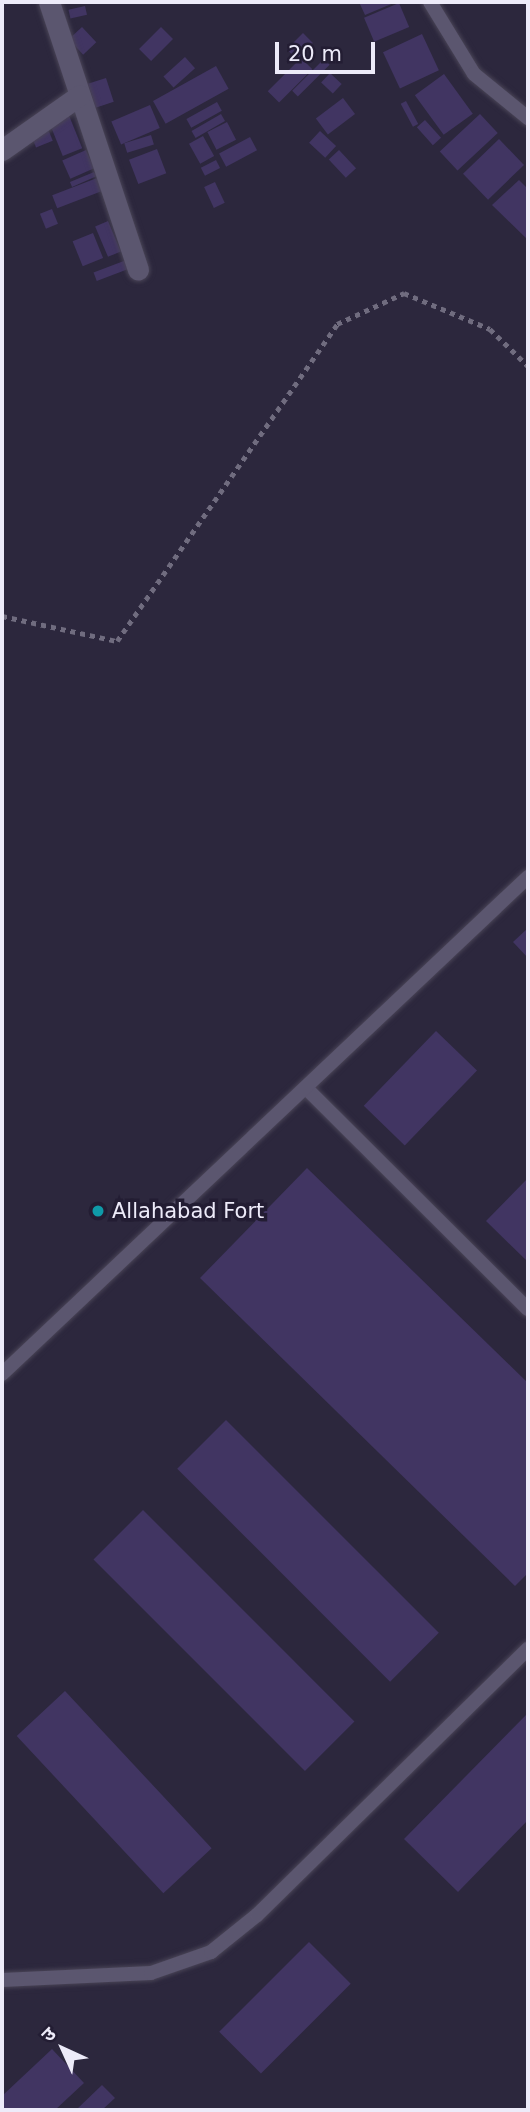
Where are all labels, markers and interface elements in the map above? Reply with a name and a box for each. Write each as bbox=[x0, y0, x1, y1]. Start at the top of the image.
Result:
scale bar bbox=[278, 28, 378, 72]
text: 20 m bbox=[288, 42, 342, 66]
place label: Allahabad Fort bbox=[112, 1198, 264, 1224]
marker: Allahabad Fort bbox=[90, 1203, 106, 1219]
north arrow bbox=[28, 2014, 98, 2084]
text: उ bbox=[36, 2022, 60, 2046]

